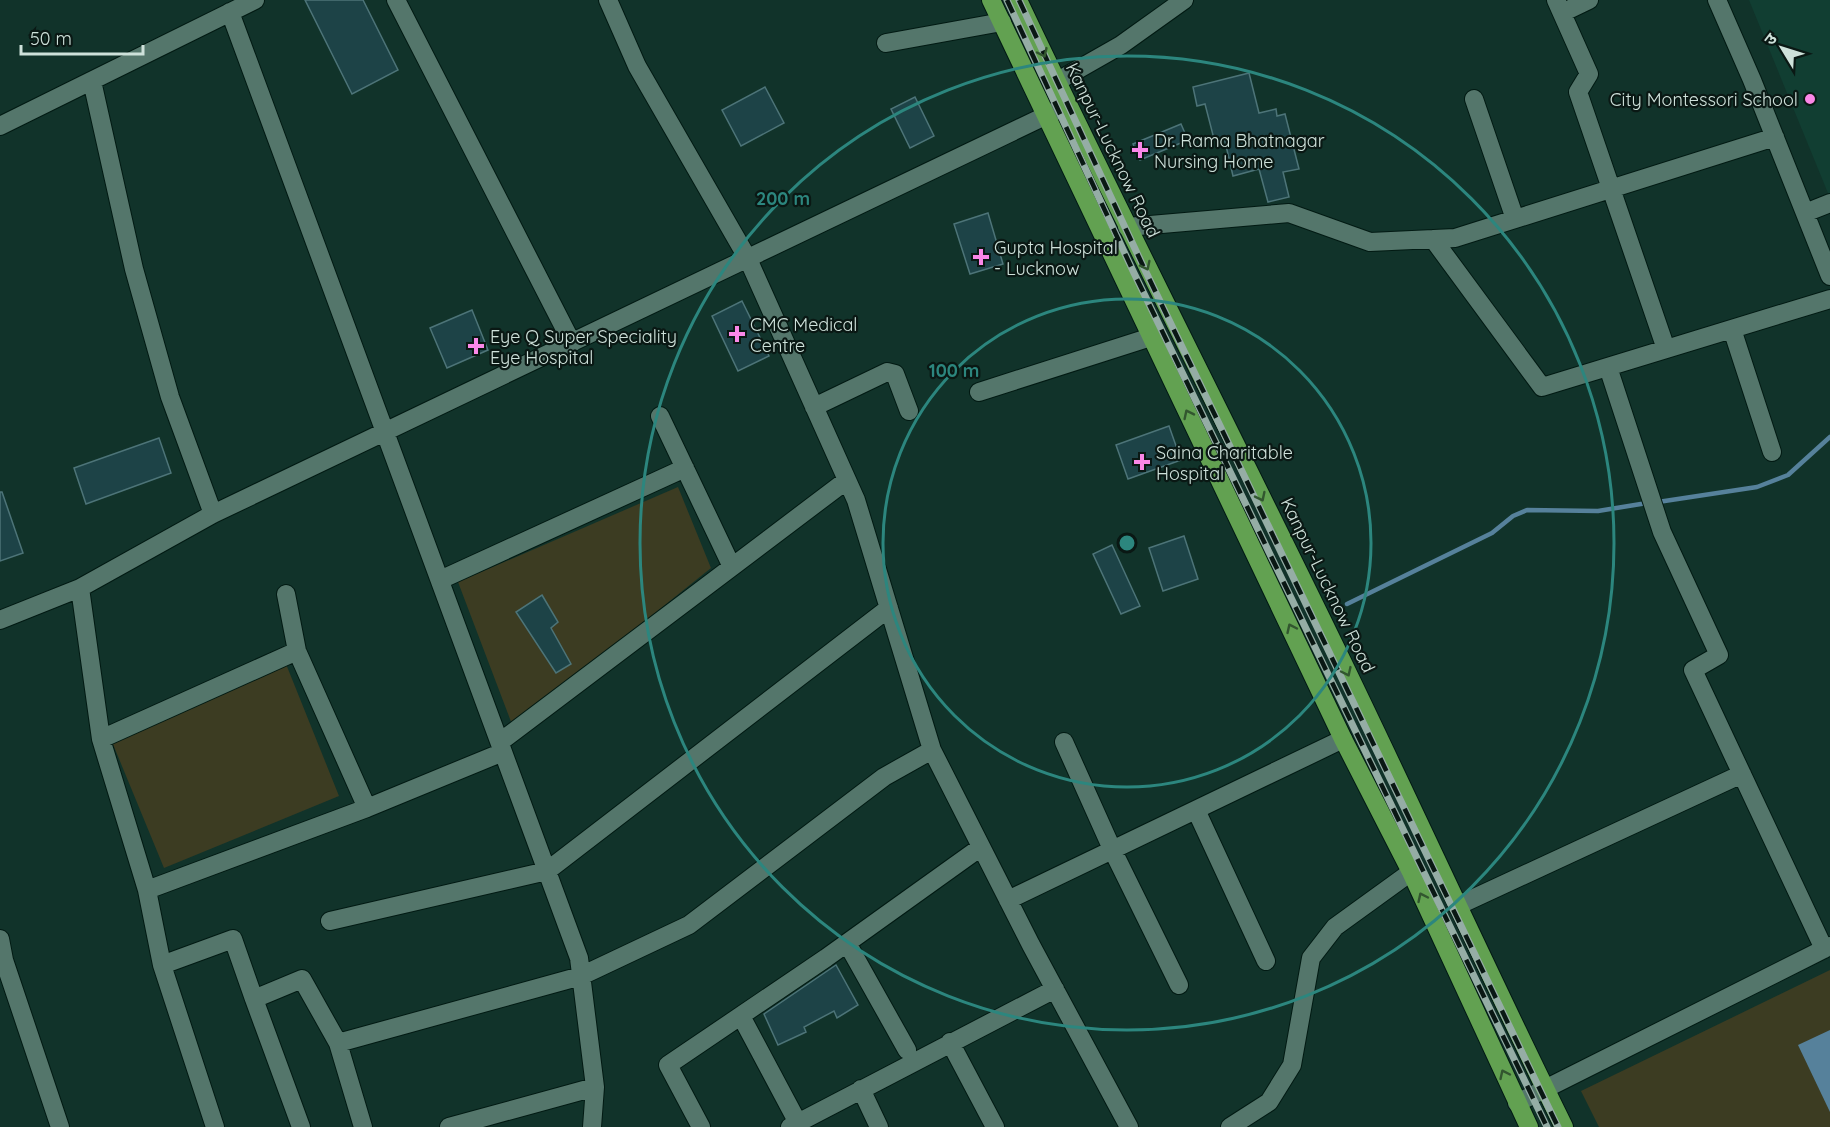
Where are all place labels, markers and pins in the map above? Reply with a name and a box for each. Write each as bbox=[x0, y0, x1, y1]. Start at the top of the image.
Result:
place label: City Montessori School bbox=[1610, 88, 1798, 111]
marker: City Montessori School bbox=[1803, 92, 1817, 106]
place label: Dr. Rama Bhatnagar Nursing Home bbox=[1154, 129, 1325, 173]
marker: Dr. Rama Bhatnagar Nursing Home bbox=[1131, 141, 1149, 159]
place label: Gupta Hospital - Lucknow bbox=[994, 236, 1118, 280]
marker: Gupta Hospital - Lucknow bbox=[972, 248, 990, 266]
place label: CMC Medical Centre bbox=[750, 313, 858, 357]
place label: Eye Q Super Speciality Eye Hospital bbox=[490, 325, 677, 369]
marker: CMC Medical Centre bbox=[728, 325, 746, 343]
marker: Eye Q Super Speciality Eye Hospital bbox=[467, 337, 485, 355]
place label: Saina Charitable Hospital bbox=[1156, 441, 1293, 485]
marker: Saina Charitable Hospital bbox=[1133, 453, 1151, 471]
centre of rings bbox=[1117, 533, 1137, 553]

